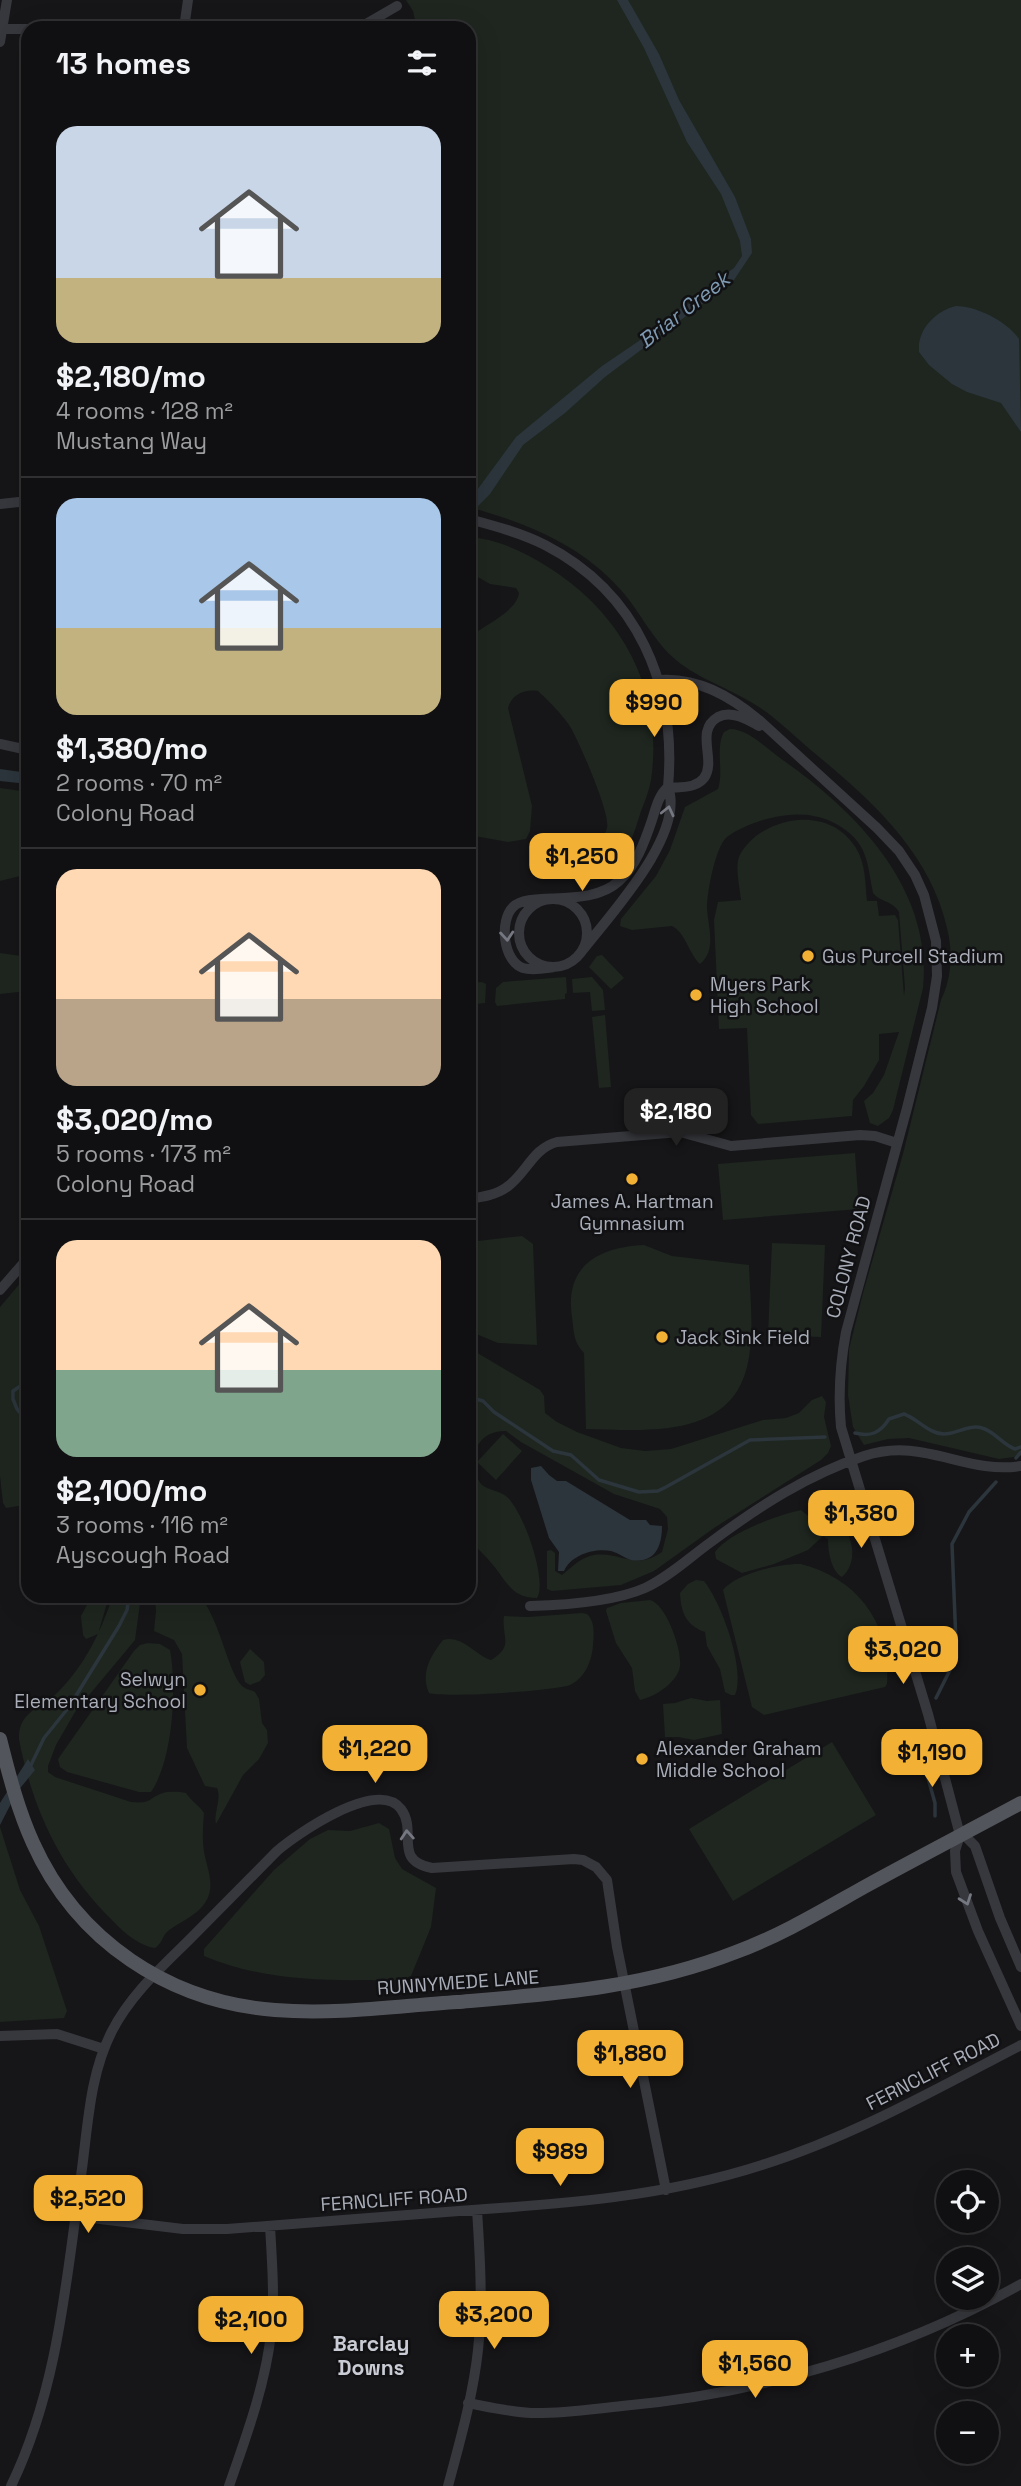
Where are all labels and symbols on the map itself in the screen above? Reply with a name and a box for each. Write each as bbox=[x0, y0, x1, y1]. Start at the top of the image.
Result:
water label: Briar Creek bbox=[632, 264, 737, 354]
pin: $990 bbox=[613, 680, 695, 739]
one-way arrow bbox=[660, 806, 675, 818]
pin: $1,250 bbox=[525, 834, 639, 893]
one-way arrow bbox=[499, 931, 514, 942]
place label: Gus Purcell Stadium bbox=[822, 944, 1004, 969]
marker: Gus Purcell Stadium bbox=[800, 948, 816, 964]
place label: Myers Park High School bbox=[710, 972, 819, 1019]
marker: Myers Park High School bbox=[688, 987, 704, 1003]
pin: $2,180 bbox=[619, 1088, 733, 1148]
marker: James A. Hartman Gymnasium bbox=[624, 1171, 640, 1187]
place label: James A. Hartman Gymnasium bbox=[550, 1189, 714, 1236]
street label: COLONY ROAD bbox=[820, 1193, 877, 1321]
place label: Jack Sink Field bbox=[676, 1325, 810, 1350]
marker: Jack Sink Field bbox=[654, 1329, 670, 1345]
pin: $1,380 bbox=[804, 1490, 918, 1550]
pin: $3,020 bbox=[846, 1626, 960, 1686]
place label: Selwyn Elementary School bbox=[14, 1667, 186, 1714]
marker: Selwyn Elementary School bbox=[192, 1682, 208, 1698]
pin: $1,220 bbox=[318, 1726, 432, 1785]
pin: $1,190 bbox=[875, 1730, 989, 1789]
place label: Alexander Graham Middle School bbox=[656, 1736, 822, 1783]
marker: Alexander Graham Middle School bbox=[634, 1751, 650, 1767]
one-way arrow bbox=[400, 1829, 415, 1840]
one-way arrow bbox=[958, 1894, 972, 1906]
street label: RUNNYMEDE LANE bbox=[376, 1964, 540, 2001]
street label: FERNCLIFF ROAD bbox=[862, 2027, 1005, 2116]
pin: $1,880 bbox=[573, 2030, 687, 2090]
pin: $989 bbox=[519, 2128, 601, 2188]
pin: $2,520 bbox=[31, 2176, 145, 2235]
street label: FERNCLIFF ROAD bbox=[320, 2182, 468, 2217]
pin: $3,200 bbox=[437, 2292, 551, 2351]
pin: $2,100 bbox=[194, 2296, 308, 2356]
district label: Barclay Downs bbox=[333, 2330, 409, 2381]
pin: $1,560 bbox=[698, 2340, 812, 2400]

